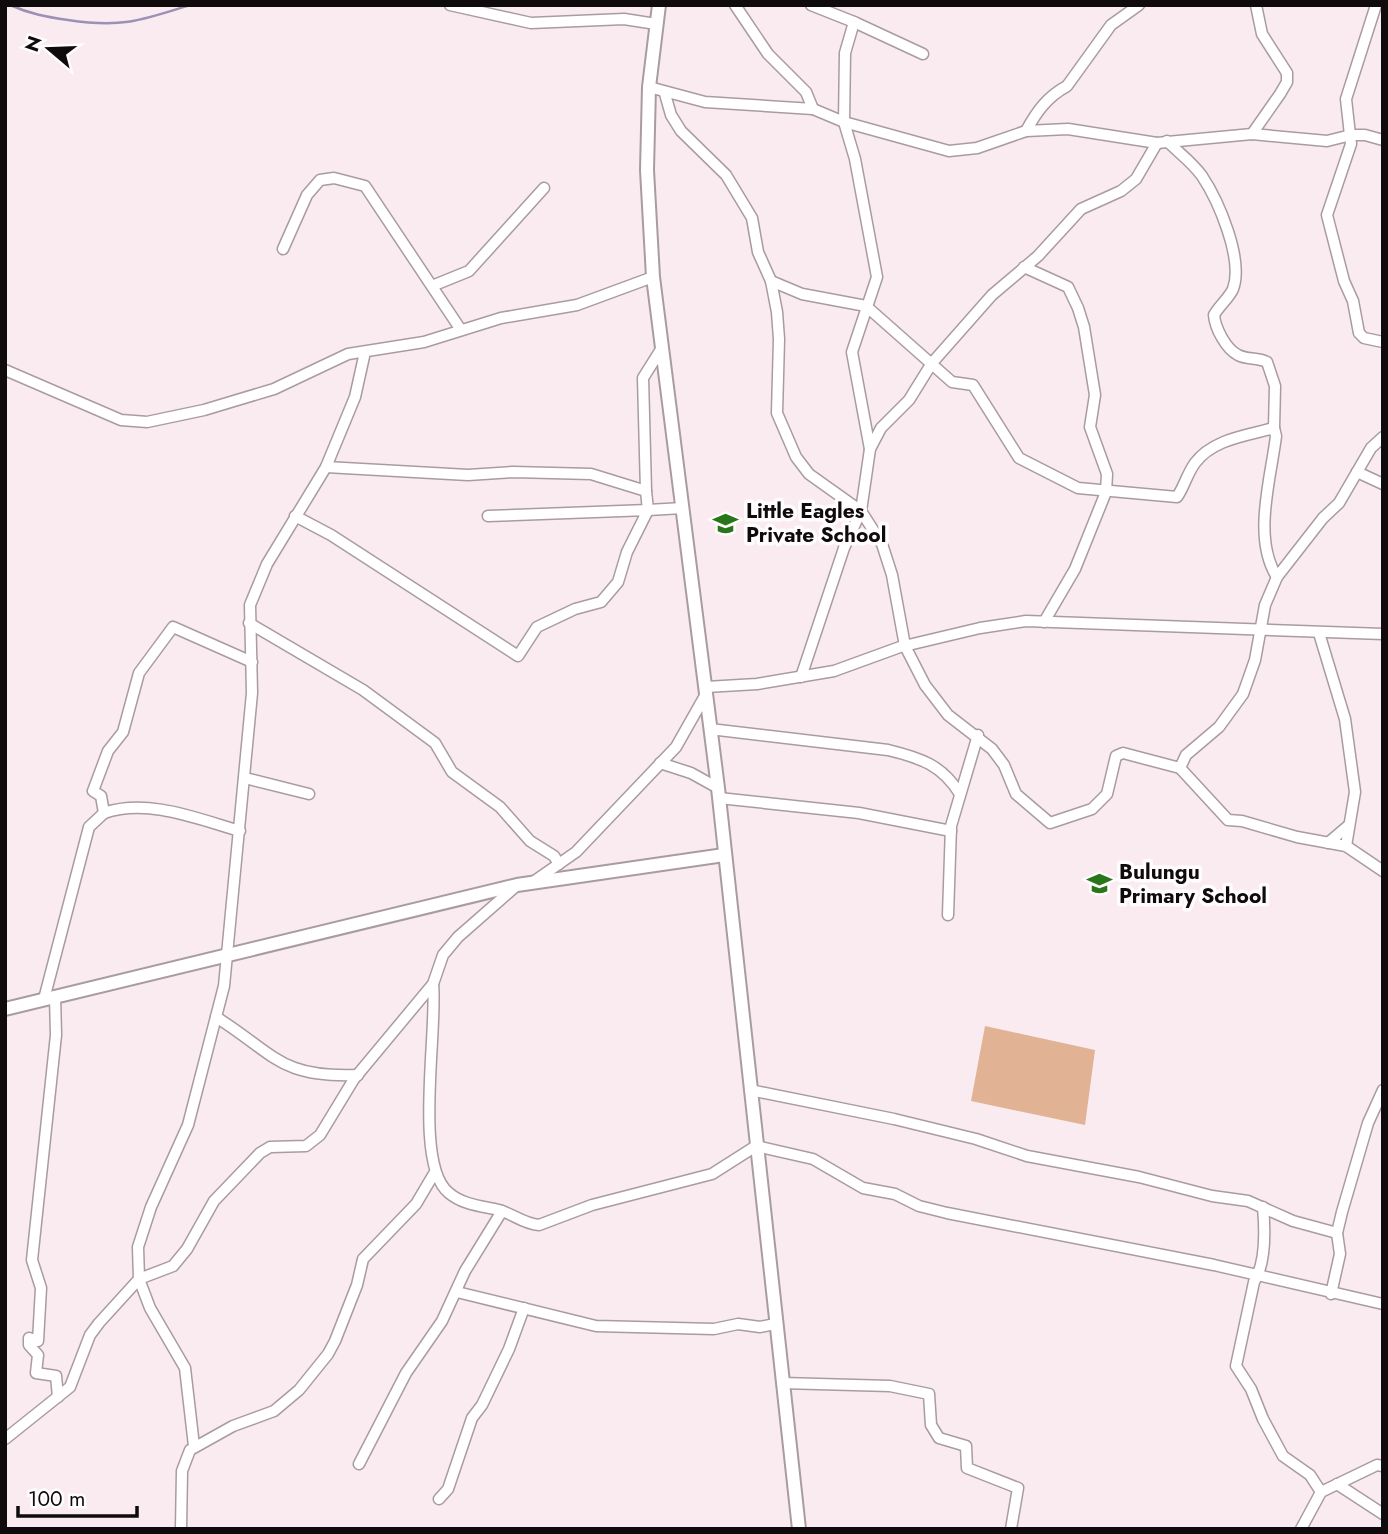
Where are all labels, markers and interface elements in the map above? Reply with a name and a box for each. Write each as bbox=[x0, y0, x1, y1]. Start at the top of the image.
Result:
north arrow bbox=[14, 14, 84, 84]
text: N bbox=[18, 32, 49, 55]
place label: Little Eagles Private School bbox=[746, 496, 886, 550]
school or university icon: Little Eagles Private School bbox=[712, 509, 740, 537]
place label: Bulungu Primary School bbox=[1119, 857, 1267, 911]
school or university icon: Bulungu Primary School bbox=[1085, 870, 1113, 898]
scale bar bbox=[18, 1474, 136, 1518]
text: 100 m bbox=[28, 1484, 85, 1514]

